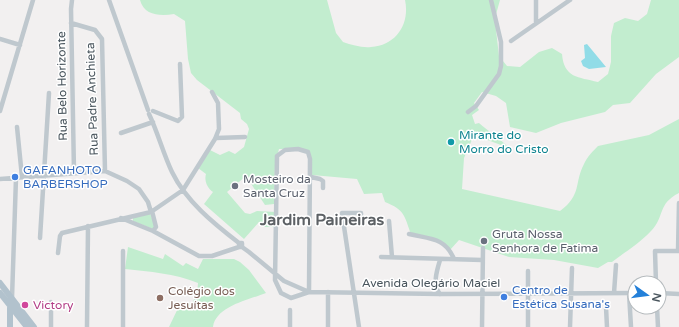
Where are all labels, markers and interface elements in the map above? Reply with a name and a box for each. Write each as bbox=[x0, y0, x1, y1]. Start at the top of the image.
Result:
street label: Rua Belo Horizonte bbox=[54, 31, 70, 141]
street label: Rua Padre Anchieta bbox=[83, 42, 101, 156]
place label: Mirante do Morro do Cristo bbox=[459, 128, 549, 156]
marker: Mirante do Morro do Cristo bbox=[446, 137, 456, 147]
place label: GAFANHOTO BARBERSHOP bbox=[23, 163, 108, 191]
marker: GAFANHOTO BARBERSHOP bbox=[10, 172, 20, 182]
place label: Mosteiro da Santa Cruz bbox=[243, 172, 311, 200]
marker: Mosteiro da Santa Cruz bbox=[230, 181, 240, 191]
district label: Jardim Paineiras bbox=[259, 210, 384, 230]
place label: Gruta Nossa Senhora de Fatima bbox=[492, 227, 598, 255]
marker: Gruta Nossa Senhora de Fatima bbox=[479, 236, 489, 246]
north arrow bbox=[627, 275, 667, 315]
street label: Avenida Olegário Maciel bbox=[362, 276, 500, 290]
place label: Centro de Estética Susana's bbox=[512, 283, 610, 311]
place label: Colégio dos Jesuítas bbox=[168, 284, 235, 312]
text: N bbox=[649, 291, 664, 303]
marker: Centro de Estética Susana's bbox=[499, 292, 509, 302]
marker: Colégio dos Jesuítas bbox=[155, 293, 165, 303]
place label: Victory bbox=[33, 298, 74, 312]
marker: Victory bbox=[20, 300, 30, 310]

